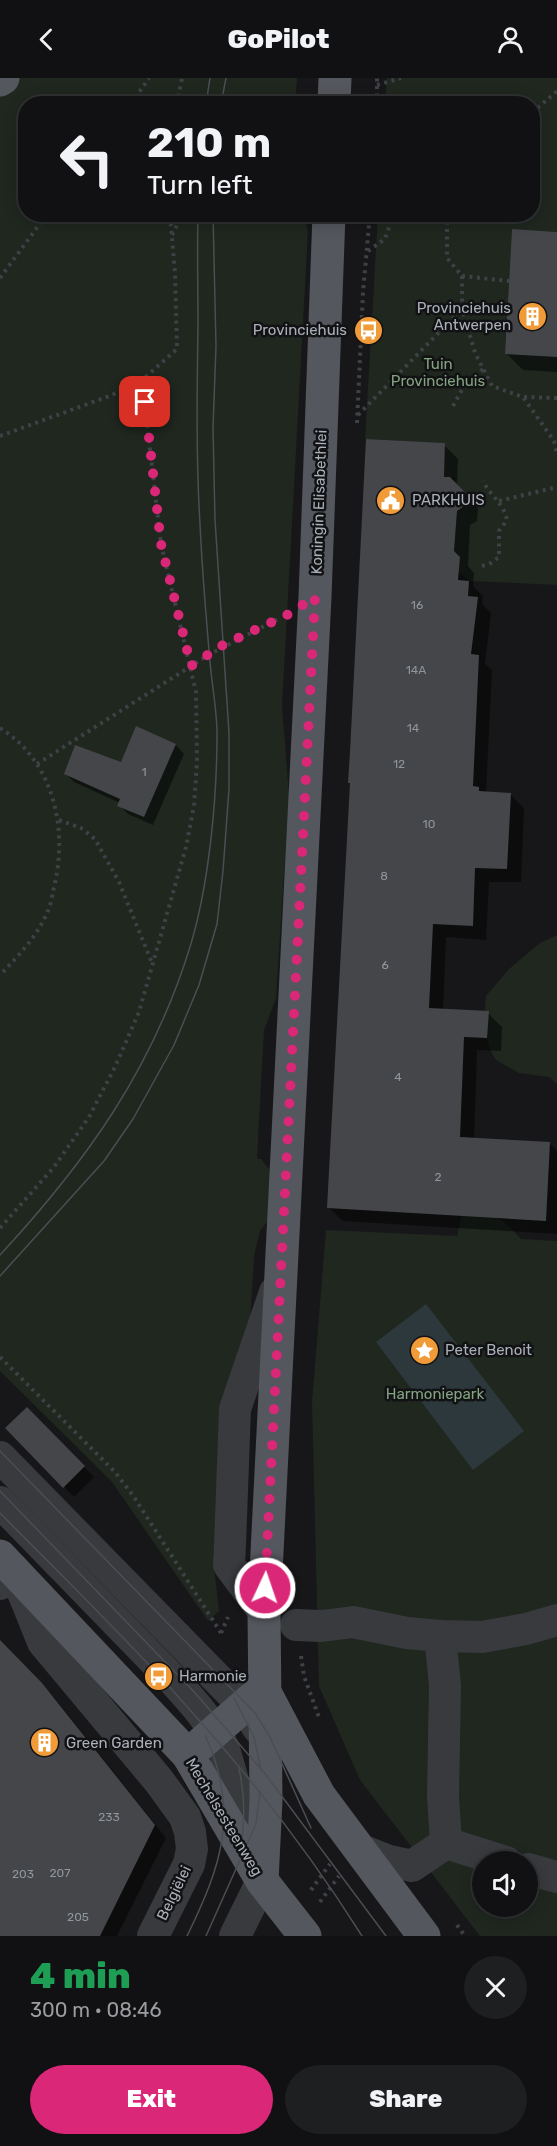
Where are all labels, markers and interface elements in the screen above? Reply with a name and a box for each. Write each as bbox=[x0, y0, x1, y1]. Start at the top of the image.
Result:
icon: back bbox=[30, 23, 63, 56]
text: GoPilot bbox=[227, 23, 330, 55]
icon: person bbox=[494, 23, 527, 56]
text: 210 m bbox=[147, 118, 271, 168]
icon: left bbox=[48, 120, 126, 198]
text: Turn left bbox=[147, 169, 252, 201]
place label: Provinciehuis Antwerpen bbox=[417, 299, 511, 334]
building icon: Provinciehuis Antwerpen bbox=[516, 301, 548, 333]
bus stop icon: Provinciehuis bbox=[352, 314, 384, 346]
place label: Provinciehuis bbox=[253, 321, 347, 339]
park label: Tuin Provinciehuis bbox=[391, 355, 485, 390]
pin bbox=[119, 376, 170, 427]
icon: arrive bbox=[128, 385, 161, 418]
street label: Koningin Elisabethlei bbox=[307, 429, 331, 575]
public building icon: PARKHUIS bbox=[375, 484, 407, 516]
place label: PARKHUIS bbox=[412, 491, 485, 509]
house number: 16 bbox=[411, 598, 423, 612]
house number: 14A bbox=[406, 663, 426, 677]
house number: 14 bbox=[407, 721, 420, 735]
house number: 12 bbox=[393, 757, 405, 771]
house number: 1 bbox=[141, 765, 147, 779]
house number: 10 bbox=[423, 817, 435, 831]
house number: 8 bbox=[380, 869, 388, 883]
house number: 6 bbox=[381, 958, 389, 972]
house number: 4 bbox=[394, 1070, 402, 1084]
house number: 2 bbox=[434, 1170, 442, 1184]
place icon: Peter Benoit bbox=[408, 1334, 440, 1366]
place label: Peter Benoit bbox=[445, 1341, 532, 1359]
park label: Harmoniepark bbox=[386, 1385, 484, 1403]
position arrow bbox=[233, 1556, 297, 1620]
bus stop icon: Harmonie bbox=[142, 1660, 174, 1692]
place label: Harmonie bbox=[179, 1667, 247, 1685]
building icon: Green Garden bbox=[29, 1727, 61, 1759]
place label: Green Garden bbox=[66, 1734, 162, 1752]
street label: Mechelsesteenweg bbox=[182, 1755, 266, 1879]
house number: 233 bbox=[98, 1810, 120, 1824]
map controls bbox=[472, 1851, 538, 1917]
button: sound bbox=[472, 1851, 538, 1917]
street label: Belgiëlei bbox=[153, 1863, 195, 1923]
house number: 207 bbox=[50, 1866, 70, 1880]
house number: 203 bbox=[12, 1867, 34, 1881]
house number: 205 bbox=[67, 1910, 89, 1924]
text: 4 min bbox=[30, 1954, 131, 1997]
button: close bbox=[464, 1956, 527, 2019]
text: 300 m · 08:46 bbox=[30, 1998, 162, 2022]
button: Exit bbox=[30, 2065, 273, 2134]
button: Share bbox=[285, 2065, 527, 2134]

